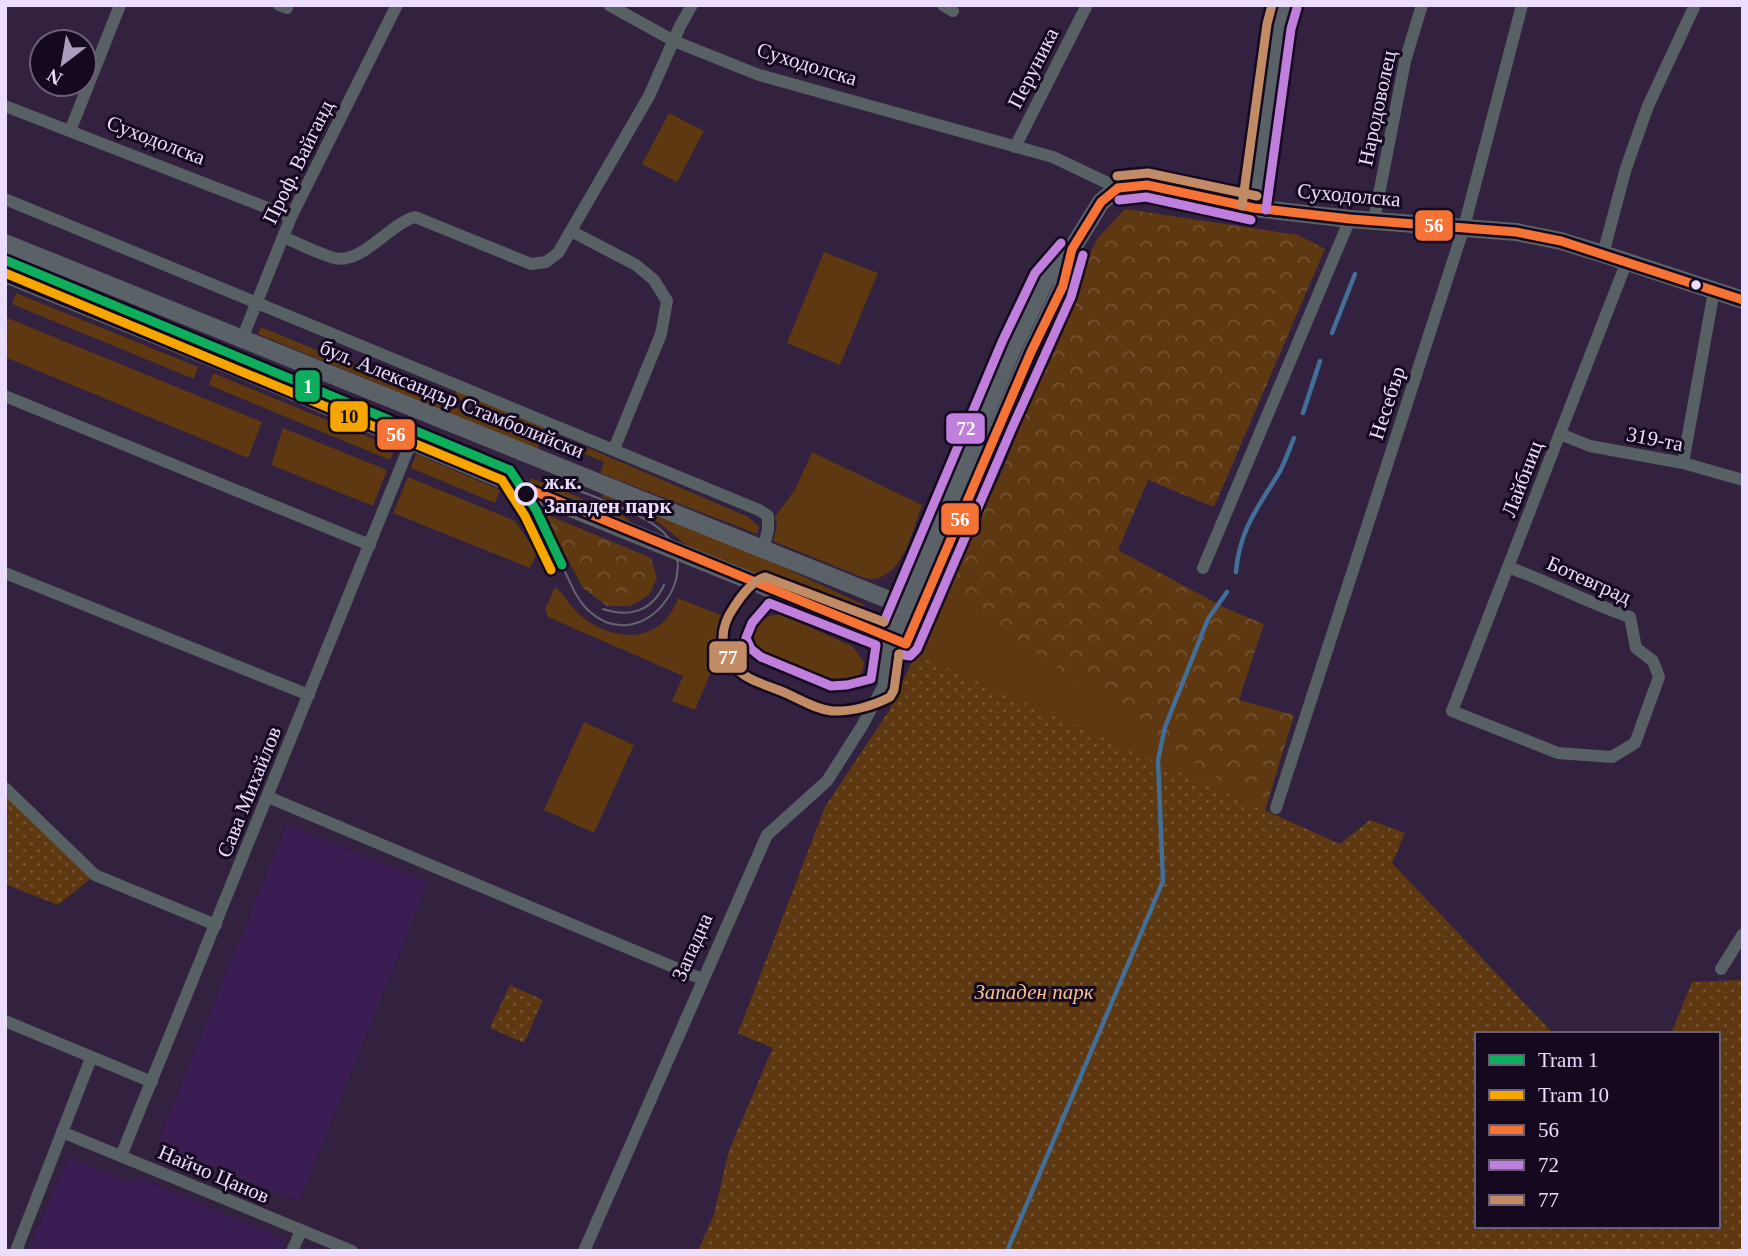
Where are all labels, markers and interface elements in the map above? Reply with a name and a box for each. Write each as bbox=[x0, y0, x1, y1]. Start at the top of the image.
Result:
street label: Перуника bbox=[1003, 23, 1064, 112]
north arrow bbox=[28, 28, 98, 98]
street label: Суходолска bbox=[754, 37, 861, 91]
street label: Народоволец bbox=[1353, 48, 1401, 168]
text: N bbox=[43, 64, 66, 90]
street label: Проф. Вайганд bbox=[258, 96, 338, 228]
street label: Суходолска bbox=[103, 110, 209, 170]
street label: Суходолска bbox=[1296, 179, 1402, 212]
line badge: 56 bbox=[1414, 209, 1454, 242]
text: 56 bbox=[1425, 215, 1444, 236]
unlabelled marker bbox=[1689, 278, 1703, 292]
street label: бул. Александър Стамболийски bbox=[316, 335, 588, 463]
street label: Несебър bbox=[1364, 363, 1410, 443]
line badge: 1 bbox=[294, 369, 321, 403]
text: 1 bbox=[303, 376, 313, 397]
line badge: 10 bbox=[329, 400, 369, 433]
text: 10 bbox=[340, 406, 359, 427]
line badge: 72 bbox=[945, 412, 986, 445]
line badge: 56 bbox=[376, 418, 416, 451]
text: 72 bbox=[957, 418, 976, 439]
street label: 319-та bbox=[1625, 422, 1686, 456]
text: 56 bbox=[387, 424, 406, 445]
street label: Лайбниц bbox=[1497, 438, 1547, 520]
place label: ж.к. Западен парк bbox=[544, 470, 672, 518]
marker: ж.к. Западен парк bbox=[515, 483, 537, 505]
line badge: 56 bbox=[940, 502, 980, 536]
text: 56 bbox=[951, 509, 970, 530]
street label: Ботевград bbox=[1543, 551, 1635, 609]
line badge: 77 bbox=[708, 640, 748, 674]
text: 77 bbox=[719, 647, 738, 668]
street label: Сава Михайлов bbox=[212, 723, 286, 861]
street label: Западна bbox=[667, 909, 718, 984]
park label: Западен парк bbox=[974, 980, 1094, 1004]
legend bbox=[1475, 1032, 1720, 1228]
text: Tram 1 bbox=[1538, 1048, 1599, 1072]
text: Tram 10 bbox=[1538, 1083, 1609, 1107]
text: 56 bbox=[1538, 1118, 1559, 1142]
street label: Найчо Цанов bbox=[155, 1140, 273, 1208]
text: 72 bbox=[1538, 1153, 1559, 1177]
text: 77 bbox=[1538, 1188, 1559, 1212]

